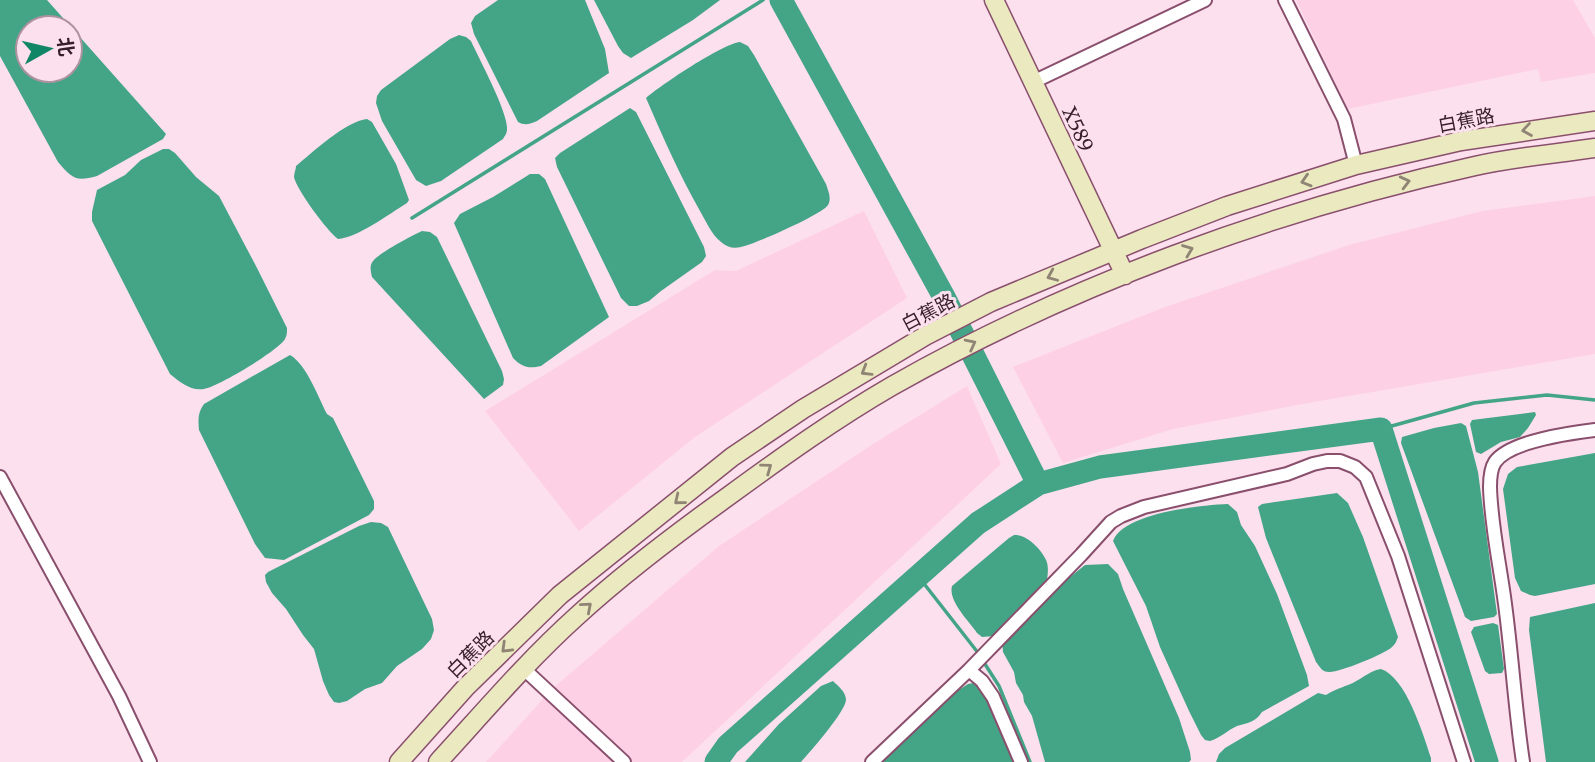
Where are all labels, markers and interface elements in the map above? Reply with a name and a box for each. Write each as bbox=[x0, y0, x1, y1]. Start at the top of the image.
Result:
north arrow bbox=[14, 14, 84, 84]
text: 北 bbox=[53, 36, 79, 58]
street label: X589 bbox=[1057, 103, 1099, 155]
street label: 白蕉路 bbox=[1436, 103, 1496, 137]
one-way arrow bbox=[1521, 122, 1533, 137]
one-way arrow bbox=[1300, 173, 1313, 187]
one-way arrow bbox=[1399, 176, 1411, 190]
one-way arrow bbox=[1182, 245, 1194, 259]
one-way arrow bbox=[1047, 268, 1059, 282]
street label: 白蕉路 bbox=[897, 288, 959, 336]
one-way arrow bbox=[963, 339, 976, 352]
one-way arrow bbox=[861, 363, 874, 376]
one-way arrow bbox=[759, 464, 772, 476]
one-way arrow bbox=[674, 491, 687, 504]
one-way arrow bbox=[579, 603, 592, 615]
street label: 白蕉路 bbox=[441, 625, 499, 683]
one-way arrow bbox=[502, 639, 515, 652]

